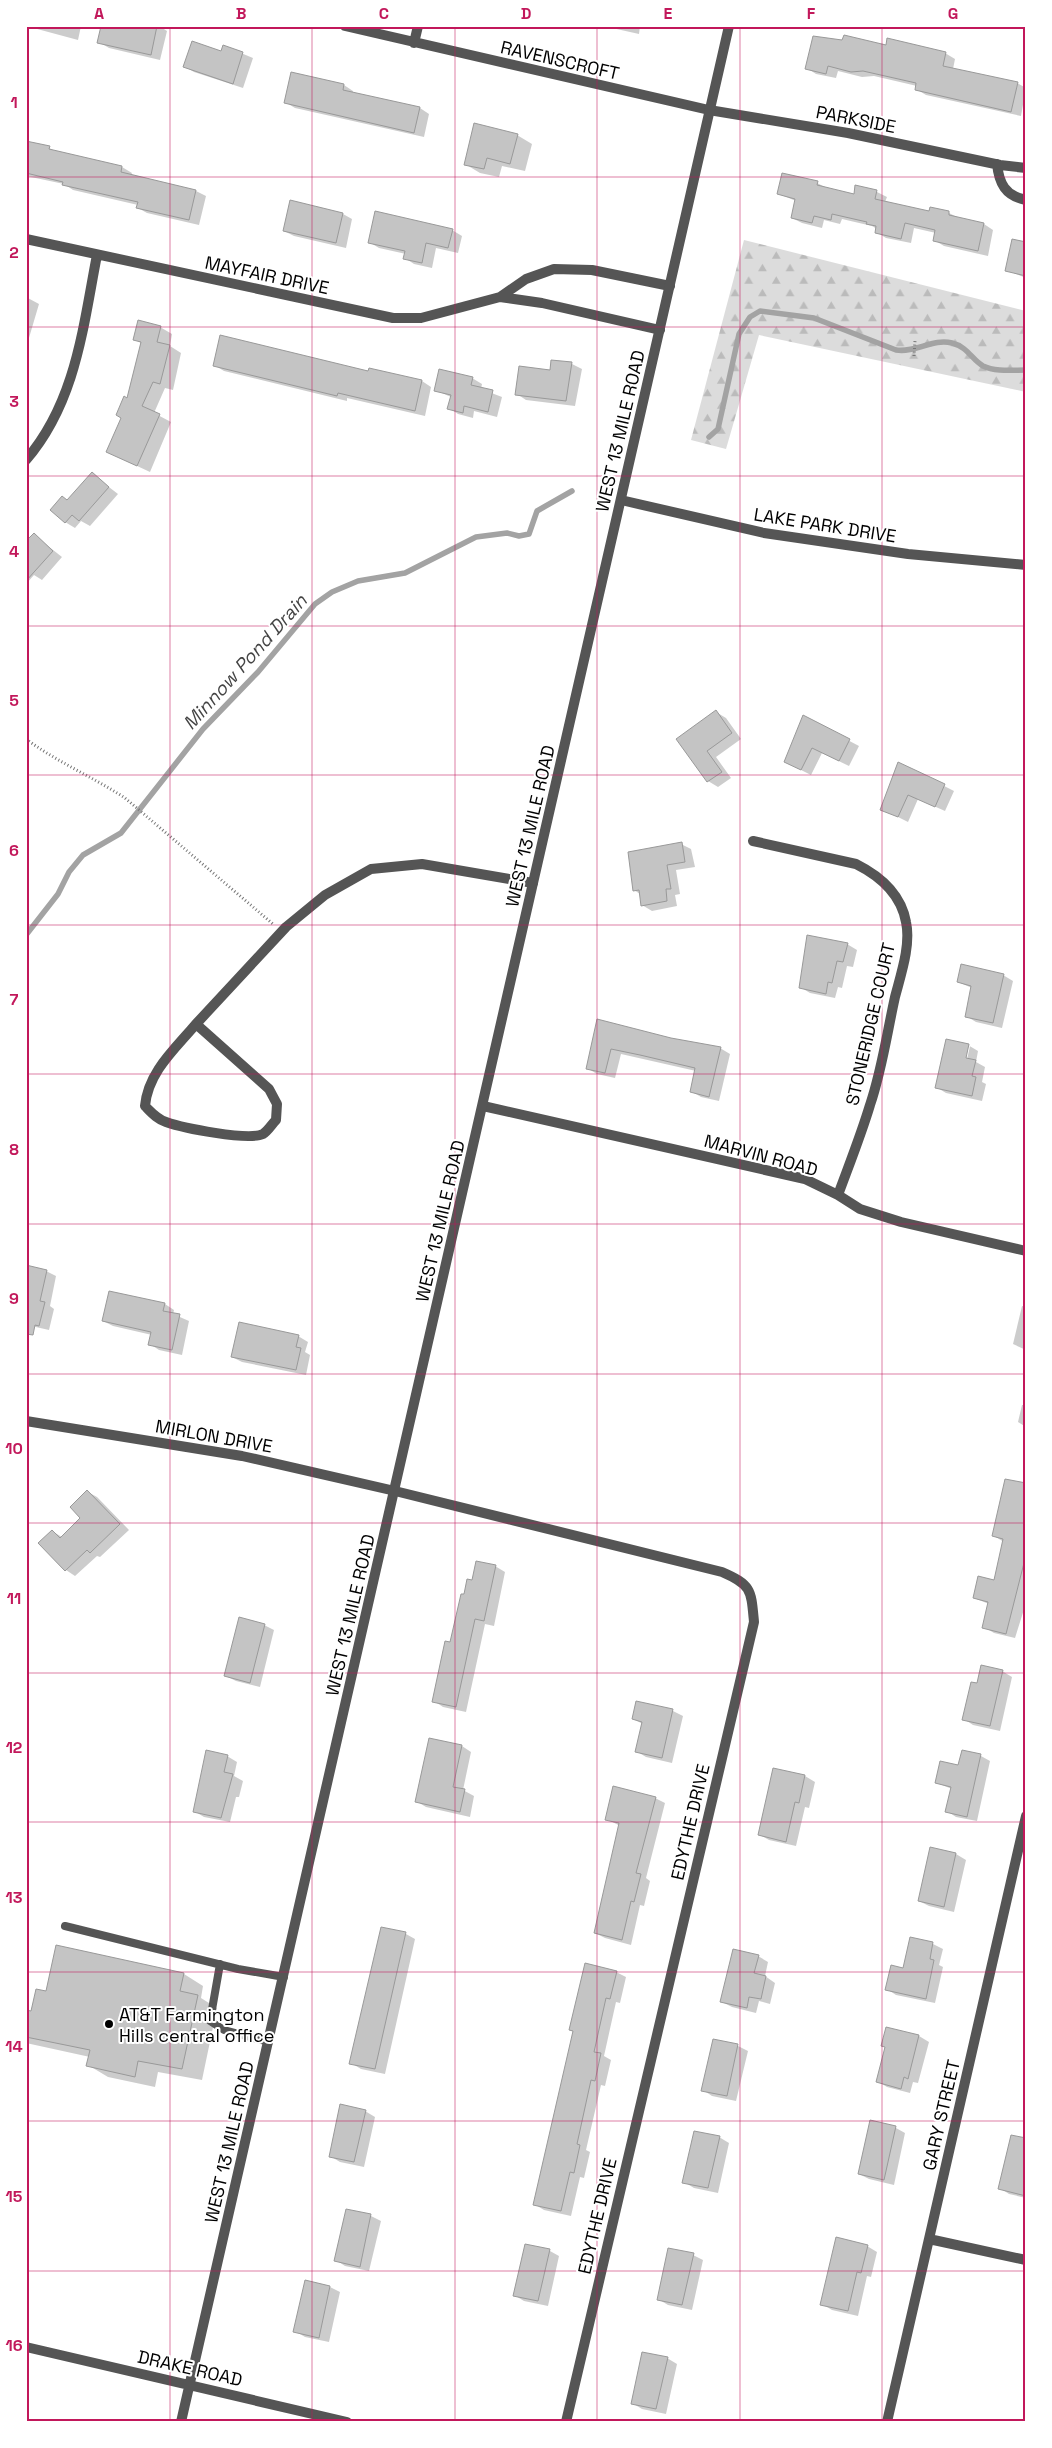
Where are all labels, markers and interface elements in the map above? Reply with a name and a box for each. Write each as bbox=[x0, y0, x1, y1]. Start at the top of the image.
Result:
text: A bbox=[94, 3, 104, 24]
text: B bbox=[236, 3, 246, 24]
text: C bbox=[379, 3, 389, 24]
text: D bbox=[521, 3, 531, 24]
text: E bbox=[664, 3, 673, 24]
text: F bbox=[807, 3, 816, 24]
text: G bbox=[948, 3, 958, 24]
street label: RAVENSCROFT bbox=[498, 35, 622, 85]
text: 1 bbox=[10, 92, 18, 113]
street label: PARKSIDE bbox=[814, 100, 898, 138]
text: 2 bbox=[9, 242, 19, 263]
street label: MAYFAIR DRIVE bbox=[203, 251, 331, 299]
street label: WEST 13 MILE ROAD bbox=[590, 348, 650, 514]
text: 3 bbox=[9, 391, 19, 412]
street label: LAKE PARK DRIVE bbox=[752, 502, 898, 548]
text: 4 bbox=[9, 541, 19, 562]
water label: Minnow Pond Drain bbox=[177, 589, 313, 735]
text: 5 bbox=[9, 690, 19, 711]
street label: WEST 13 MILE ROAD bbox=[500, 743, 560, 909]
text: 6 bbox=[9, 840, 19, 861]
street label: STONERIDGE COURT bbox=[840, 940, 900, 1108]
text: 7 bbox=[10, 989, 19, 1010]
street label: MARVIN ROAD bbox=[702, 1129, 820, 1181]
street label: WEST 13 MILE ROAD bbox=[410, 1138, 470, 1304]
text: 8 bbox=[9, 1139, 19, 1160]
text: 9 bbox=[9, 1288, 19, 1309]
street label: MIRLON DRIVE bbox=[154, 1414, 274, 1458]
text: 10 bbox=[5, 1438, 23, 1459]
street label: WEST 13 MILE ROAD bbox=[320, 1532, 380, 1698]
text: 11 bbox=[7, 1588, 21, 1609]
text: 12 bbox=[6, 1737, 22, 1758]
street label: EDYTHE DRIVE bbox=[665, 1762, 715, 1882]
text: 13 bbox=[6, 1887, 23, 1908]
place label: AT&T Farmington Hills central office bbox=[119, 2003, 274, 2047]
marker: AT&T Farmington Hills central office bbox=[103, 2018, 115, 2030]
text: 14 bbox=[5, 2036, 23, 2057]
street label: GARY STREET bbox=[917, 2057, 965, 2173]
street label: WEST 13 MILE ROAD bbox=[199, 2059, 259, 2225]
street label: EDYTHE DRIVE bbox=[572, 2156, 622, 2276]
text: 15 bbox=[6, 2186, 23, 2207]
text: 16 bbox=[5, 2335, 23, 2356]
street label: DRAKE ROAD bbox=[135, 2345, 245, 2391]

